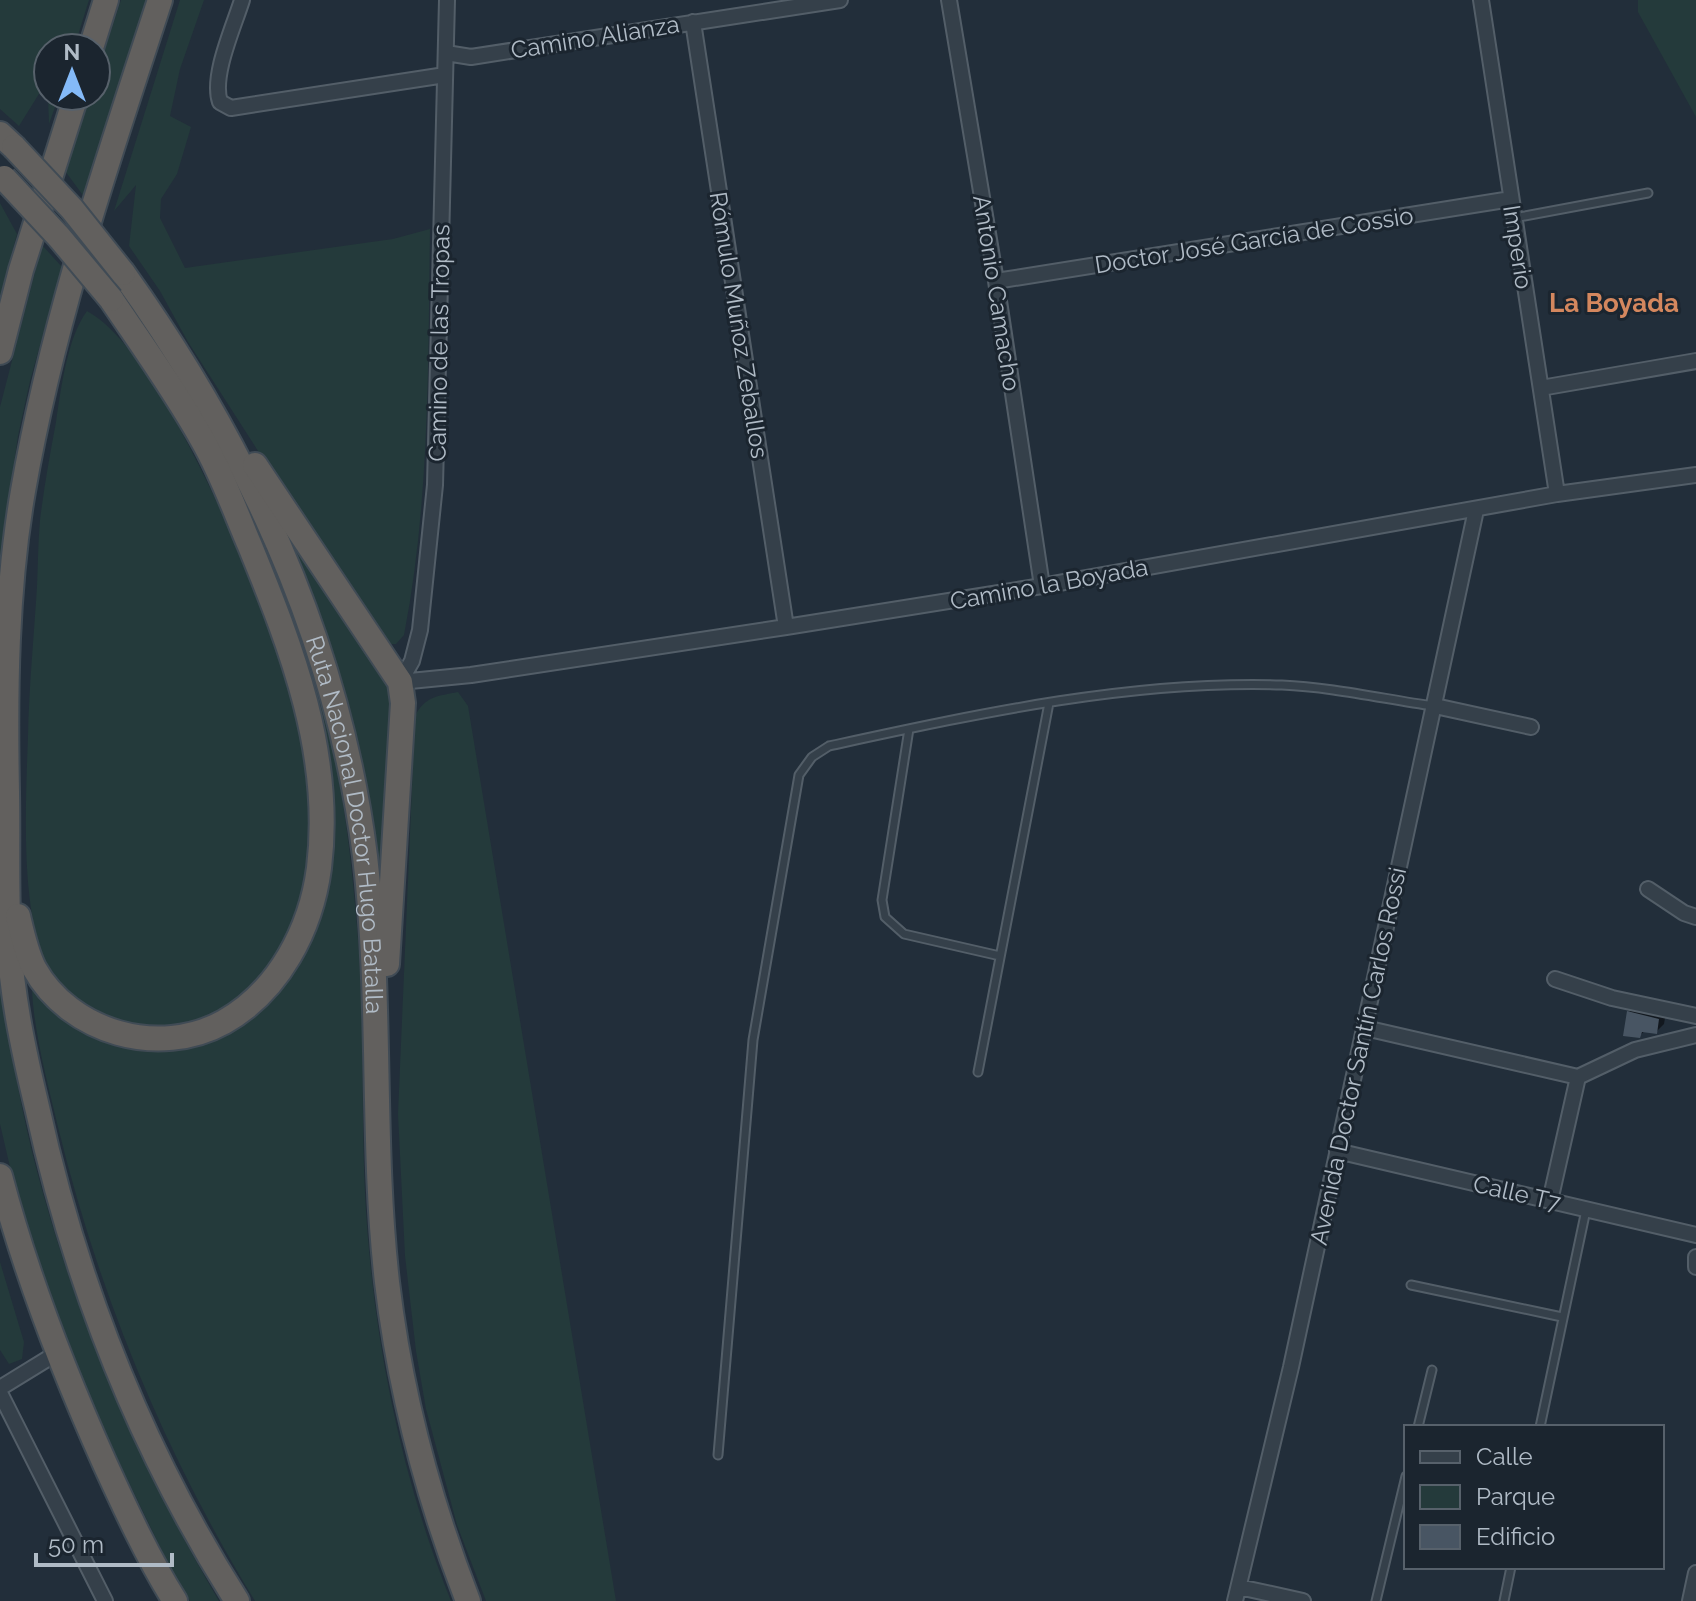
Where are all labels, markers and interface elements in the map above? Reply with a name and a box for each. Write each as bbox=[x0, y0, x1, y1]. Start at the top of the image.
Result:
street label: Camino Alianza bbox=[509, 9, 681, 65]
north arrow bbox=[32, 32, 112, 112]
text: N bbox=[64, 39, 80, 65]
street label: Rómulo Muñoz Zeballos bbox=[704, 190, 774, 460]
street label: Antonio Camacho bbox=[967, 193, 1027, 393]
street label: Doctor José García de Cossio bbox=[1093, 200, 1415, 280]
street label: Imperio bbox=[1497, 203, 1539, 291]
street label: Camino de las Tropas bbox=[422, 224, 456, 462]
district label: La Boyada bbox=[1549, 288, 1679, 318]
street label: Camino la Boyada bbox=[948, 552, 1150, 616]
street label: Ruta Nacional Doctor Hugo Batalla bbox=[300, 632, 390, 1014]
street label: Avenida Doctor Santín Carlos Rossi bbox=[1304, 865, 1412, 1247]
street label: Calle T7 bbox=[1470, 1169, 1564, 1217]
legend bbox=[1404, 1425, 1664, 1569]
text: Calle bbox=[1476, 1442, 1533, 1471]
text: Parque bbox=[1476, 1482, 1555, 1511]
scale bar bbox=[36, 1517, 172, 1567]
text: Edificio bbox=[1476, 1522, 1555, 1551]
text: 50 m bbox=[48, 1530, 104, 1559]

